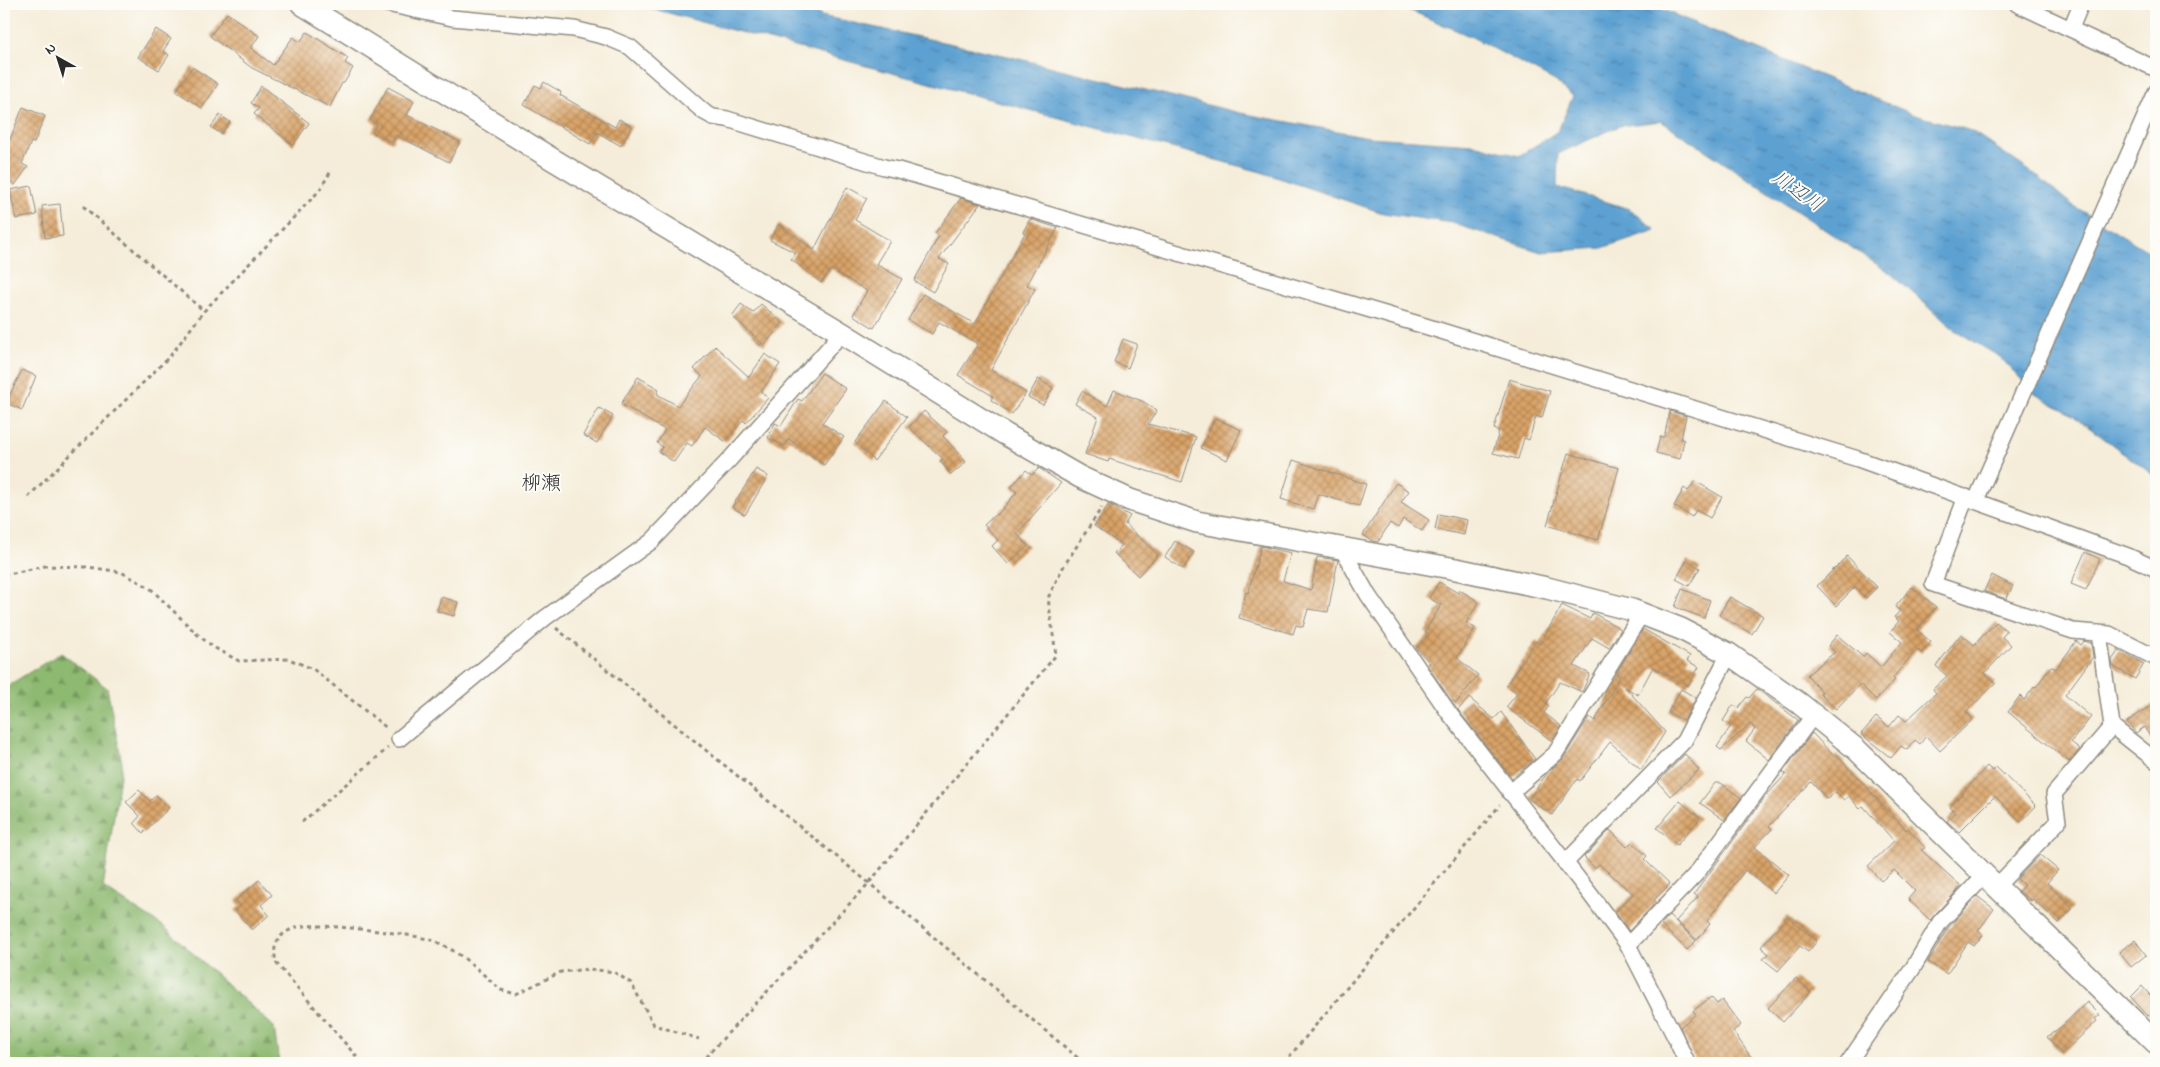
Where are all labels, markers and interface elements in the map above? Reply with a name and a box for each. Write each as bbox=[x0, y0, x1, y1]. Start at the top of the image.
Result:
north arrow bbox=[32, 32, 82, 82]
text: N bbox=[40, 38, 61, 60]
water label: 川辺川 bbox=[1766, 165, 1828, 219]
district label: 柳瀬 bbox=[521, 470, 561, 499]

